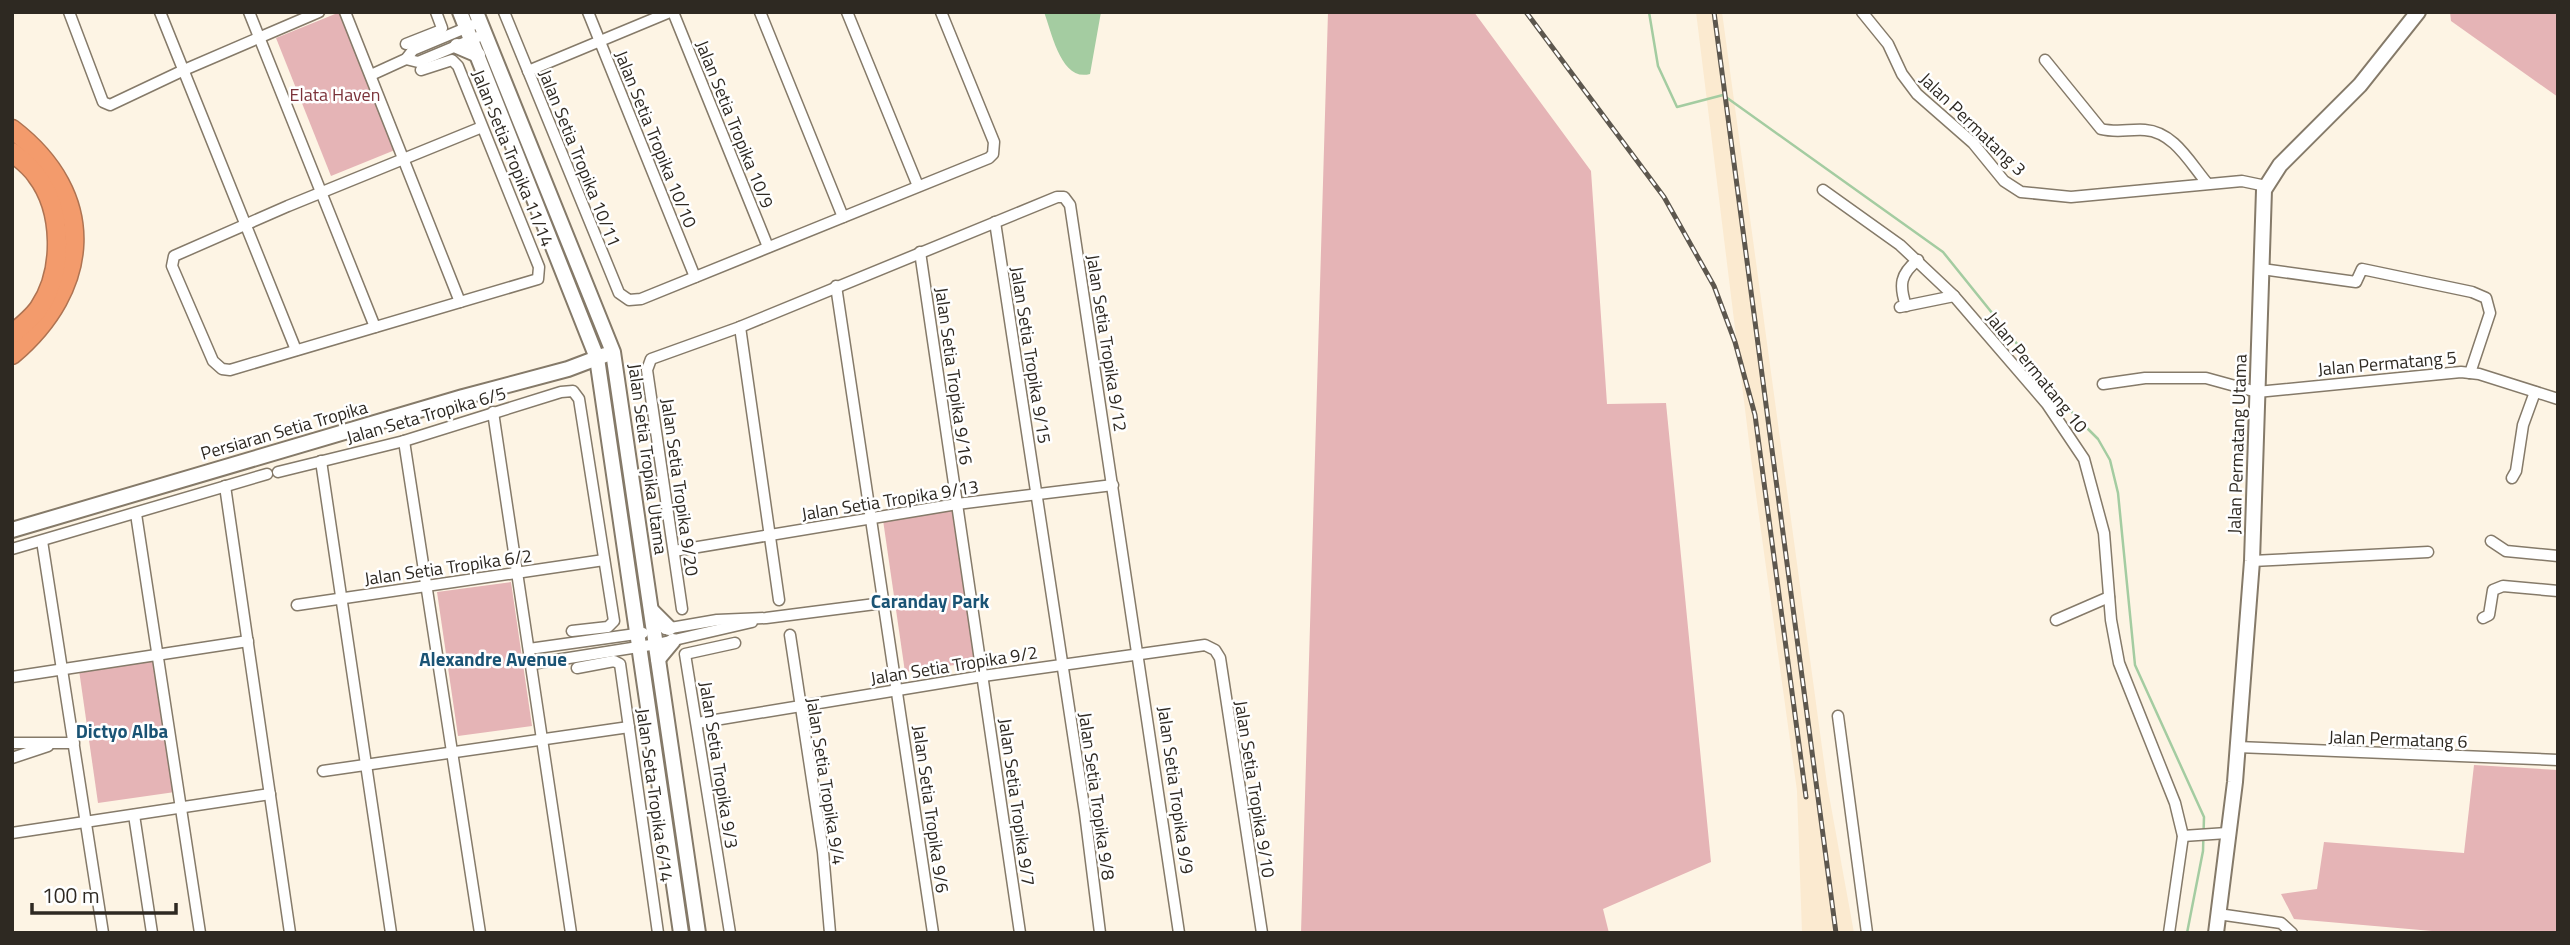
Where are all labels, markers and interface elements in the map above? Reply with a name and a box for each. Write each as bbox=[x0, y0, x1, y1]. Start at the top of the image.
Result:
street label: Jalan Setia Tropika 10/9 bbox=[689, 36, 781, 212]
street label: Jalan Setia Tropika 10/10 bbox=[608, 46, 704, 232]
street label: Jalan Setia Tropika 11/14 bbox=[465, 65, 561, 251]
street label: Jalan Setia Tropika 10/11 bbox=[532, 65, 628, 251]
street label: Jalan Permatang 3 bbox=[1914, 66, 2032, 182]
park label: Elata Haven bbox=[290, 81, 380, 108]
street label: Jalan Setia Tropika 9/12 bbox=[1080, 252, 1134, 434]
street label: Jalan Setia Tropika 9/15 bbox=[1004, 264, 1058, 446]
street label: Jalan Setia Tropika 9/16 bbox=[928, 285, 980, 467]
street label: Jalan Permatang 10 bbox=[1980, 305, 2094, 439]
street label: Jalan Permatang 5 bbox=[2316, 343, 2458, 383]
street label: Jalan Permatang Utama bbox=[2220, 353, 2254, 535]
street label: Jalan Setia Tropika Utama bbox=[621, 362, 675, 556]
street label: Jalan Seta Tropika 6/5 bbox=[343, 379, 509, 451]
street label: Persiaran Setia Tropika bbox=[197, 393, 371, 467]
street label: Jalan Setia Tropika 9/20 bbox=[654, 396, 706, 578]
street label: Jalan Setia Tropika 9/13 bbox=[799, 473, 981, 527]
street label: Jalan Setia Tropika 6/2 bbox=[362, 542, 534, 592]
district label: Caranday Park bbox=[871, 586, 990, 615]
street label: Jalan Setia Tropika 9/2 bbox=[868, 638, 1040, 692]
district label: Alexandre Avenue bbox=[419, 644, 567, 673]
street label: Jalan Setia Tropika 9/3 bbox=[692, 679, 746, 851]
street label: Jalan Setia Tropika 9/4 bbox=[799, 695, 853, 867]
street label: Jalan Setia Tropika 9/10 bbox=[1228, 698, 1282, 880]
street label: Jalan Setia Tropika 9/9 bbox=[1151, 704, 1201, 876]
street label: Jalan Seta Tropika 6/14 bbox=[629, 706, 681, 884]
street label: Jalan Setia Tropika 9/8 bbox=[1072, 710, 1122, 882]
district label: Dictyo Alba bbox=[76, 716, 169, 745]
street label: Jalan Setia Tropika 9/7 bbox=[992, 716, 1042, 888]
street label: Jalan Setia Tropika 9/6 bbox=[906, 723, 956, 895]
street label: Jalan Permatang 6 bbox=[2328, 723, 2468, 755]
scale bar bbox=[32, 872, 175, 916]
text: 100 m bbox=[42, 879, 99, 911]

